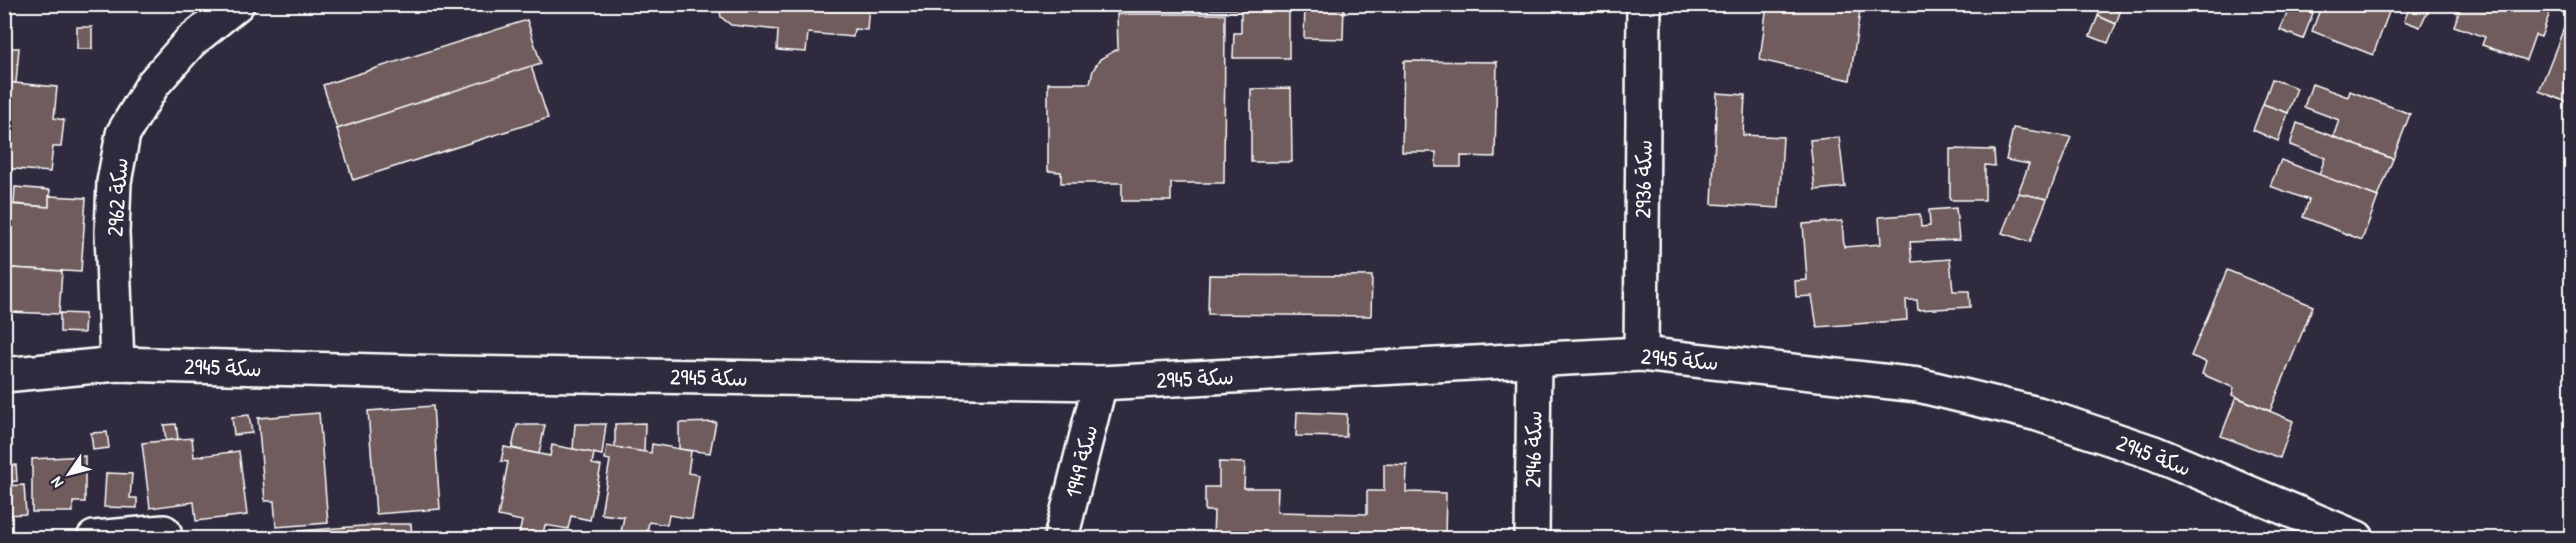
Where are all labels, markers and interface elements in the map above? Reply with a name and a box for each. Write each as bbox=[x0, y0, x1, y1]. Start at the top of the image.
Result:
street label: سكة 2936 bbox=[1627, 139, 1659, 219]
street label: سكة 2962 bbox=[99, 156, 135, 238]
street label: سكة 2945 bbox=[1640, 341, 1720, 377]
street label: سكة 2945 bbox=[184, 351, 262, 383]
street label: سكة 2945 bbox=[670, 361, 748, 393]
street label: سكة 2945 bbox=[1155, 361, 1235, 395]
street label: سكة 2946 bbox=[1517, 410, 1549, 488]
street label: سكة 1949 bbox=[1057, 421, 1105, 501]
street label: سكة 2945 bbox=[2112, 427, 2196, 483]
north arrow bbox=[39, 444, 99, 504]
text: N bbox=[45, 472, 68, 492]

